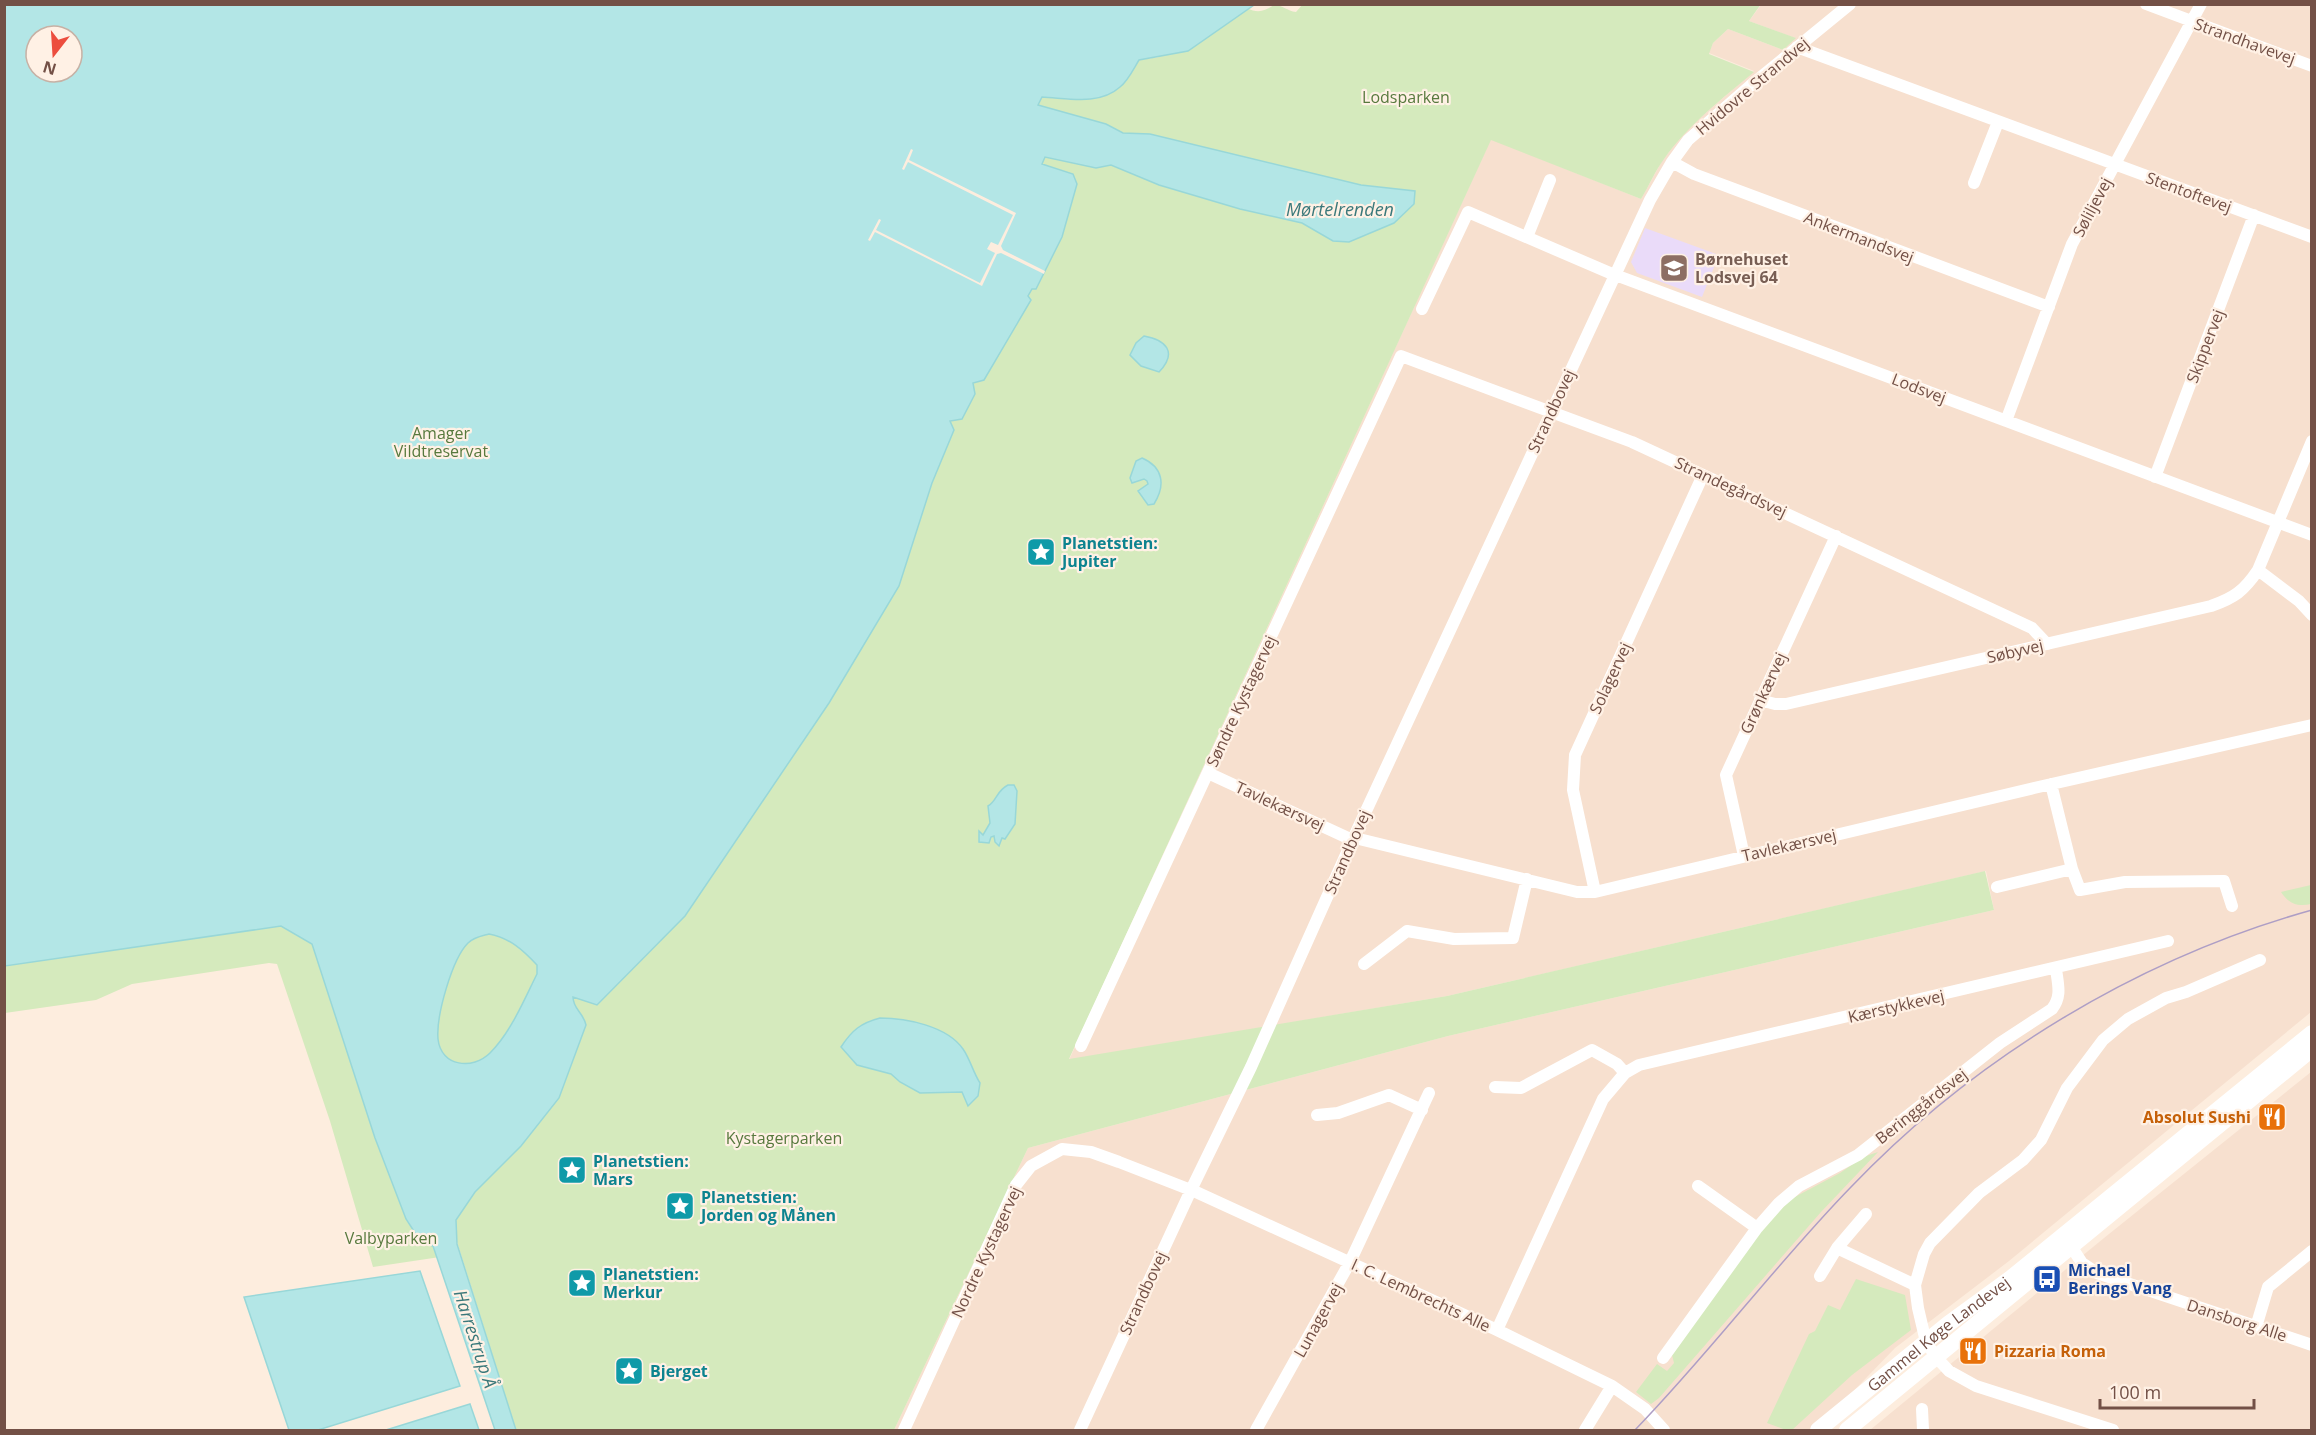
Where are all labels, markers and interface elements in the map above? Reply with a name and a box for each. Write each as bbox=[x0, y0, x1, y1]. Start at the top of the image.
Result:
street label: Strandhavevej bbox=[2191, 13, 2299, 69]
north arrow bbox=[24, 24, 84, 84]
street label: Hvidovre Strandvej bbox=[1691, 32, 1813, 140]
text: N bbox=[40, 56, 59, 81]
park label: Lodsparken bbox=[1362, 86, 1450, 108]
street label: Stentoftevej bbox=[2143, 166, 2235, 218]
street label: Søliljevej bbox=[2067, 173, 2117, 241]
water label: Mørtelrenden bbox=[1286, 197, 1394, 221]
street label: Ankermandsvej bbox=[1801, 206, 1917, 268]
place label: Børnehuset Lodsvej 64 bbox=[1695, 248, 1788, 288]
school or university icon: Børnehuset Lodsvej 64 bbox=[1658, 252, 1690, 284]
street label: Skippervej bbox=[2181, 306, 2229, 386]
street label: Strandbovej bbox=[1522, 366, 1580, 456]
street label: Lodsvej bbox=[1889, 368, 1949, 408]
park label: Amager Vildtreservat bbox=[394, 422, 488, 462]
street label: Strandegårdsvej bbox=[1671, 451, 1791, 523]
place label: Planetstien: Jupiter bbox=[1060, 532, 1158, 572]
place icon: Planetstien: Jupiter bbox=[1025, 536, 1057, 568]
street label: Søndre Kystagervej bbox=[1201, 632, 1281, 770]
street label: Søbyvej bbox=[1985, 634, 2045, 668]
street label: Solagervej bbox=[1584, 639, 1636, 717]
street label: Grønkærvej bbox=[1735, 649, 1791, 737]
street label: Tavlekærsvej bbox=[1232, 776, 1328, 836]
street label: Strandbovej bbox=[1319, 806, 1375, 898]
street label: Tavlekærsvej bbox=[1740, 823, 1838, 867]
street label: Kærstykkevej bbox=[1846, 984, 1946, 1028]
street label: Beringgårdsvej bbox=[1871, 1063, 1971, 1149]
restaurant icon: Absolut Sushi bbox=[2256, 1101, 2288, 1133]
place label: Absolut Sushi bbox=[2143, 1106, 2251, 1128]
park label: Kystagerparken bbox=[726, 1127, 842, 1149]
place label: Planetstien: Mars bbox=[593, 1150, 689, 1190]
place icon: Planetstien: Mars bbox=[556, 1154, 588, 1186]
street label: Nordre Kystagervej bbox=[946, 1183, 1026, 1321]
place label: Planetstien: Jorden og Månen bbox=[699, 1186, 836, 1226]
place icon: Planetstien: Jorden og Månen bbox=[664, 1190, 696, 1222]
park label: Valbyparken bbox=[345, 1227, 437, 1249]
street label: Strandbovej bbox=[1114, 1248, 1172, 1338]
street label: I. C. Lembrechts Alle bbox=[1348, 1253, 1494, 1337]
place label: Michael Berings Vang bbox=[2068, 1259, 2172, 1299]
place label: Planetstien: Merkur bbox=[603, 1263, 699, 1303]
bus stop icon: Michael Berings Vang bbox=[2031, 1263, 2063, 1295]
place icon: Planetstien: Merkur bbox=[566, 1267, 598, 1299]
street label: Gammel Køge Landevej bbox=[1862, 1271, 2014, 1397]
street label: Lunagervej bbox=[1288, 1279, 1348, 1361]
water label: Harrestrup Å bbox=[449, 1287, 503, 1391]
street label: Dansborg Alle bbox=[2184, 1293, 2290, 1347]
restaurant icon: Pizzaria Roma bbox=[1957, 1335, 1989, 1367]
place label: Pizzaria Roma bbox=[1994, 1340, 2106, 1362]
place icon: Bjerget bbox=[613, 1355, 645, 1387]
place label: Bjerget bbox=[650, 1360, 708, 1382]
scale bar bbox=[2100, 1372, 2254, 1410]
text: 100 m bbox=[2109, 1380, 2161, 1404]

